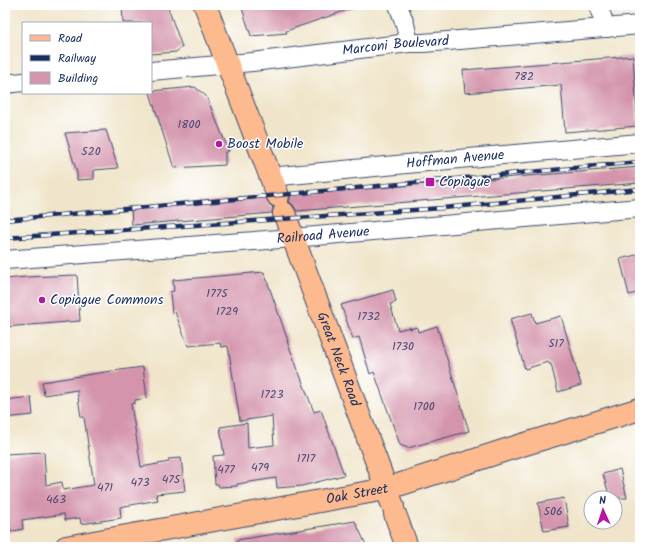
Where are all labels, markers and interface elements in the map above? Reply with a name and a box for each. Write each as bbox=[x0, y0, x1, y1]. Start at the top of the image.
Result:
legend bbox=[22, 22, 152, 94]
text: Road bbox=[58, 29, 83, 48]
street label: Marconi Boulevard bbox=[341, 30, 451, 62]
text: Railway bbox=[58, 49, 96, 68]
house number: 782 bbox=[514, 67, 534, 86]
text: Building bbox=[58, 69, 98, 88]
house number: 1800 bbox=[178, 115, 201, 134]
place label: Boost Mobile bbox=[227, 133, 304, 155]
marker: Boost Mobile bbox=[214, 139, 224, 149]
house number: 520 bbox=[81, 142, 101, 161]
street label: Hoffman Avenue bbox=[405, 144, 506, 175]
place label: Copiague bbox=[439, 171, 491, 193]
marker: Copiague bbox=[424, 176, 436, 188]
street label: Railroad Avenue bbox=[276, 220, 371, 250]
house number: 1775 bbox=[206, 284, 229, 303]
place label: Copiague Commons bbox=[50, 289, 163, 311]
marker: Copiague Commons bbox=[37, 295, 47, 305]
house number: 1729 bbox=[216, 302, 238, 321]
house number: 1732 bbox=[357, 307, 381, 326]
street label: Great Neck Road bbox=[311, 309, 366, 411]
house number: 517 bbox=[548, 334, 564, 353]
house number: 1730 bbox=[392, 337, 414, 356]
house number: 1723 bbox=[260, 385, 284, 404]
house number: 1700 bbox=[413, 397, 435, 416]
house number: 1717 bbox=[297, 449, 316, 468]
house number: 479 bbox=[251, 458, 269, 477]
house number: 477 bbox=[217, 460, 235, 479]
house number: 475 bbox=[162, 470, 182, 489]
house number: 473 bbox=[131, 473, 150, 492]
house number: 471 bbox=[97, 478, 113, 497]
street label: Oak Street bbox=[324, 478, 391, 511]
house number: 463 bbox=[46, 490, 66, 509]
north arrow bbox=[583, 490, 623, 530]
text: N bbox=[599, 492, 607, 510]
house number: 506 bbox=[543, 502, 563, 521]

